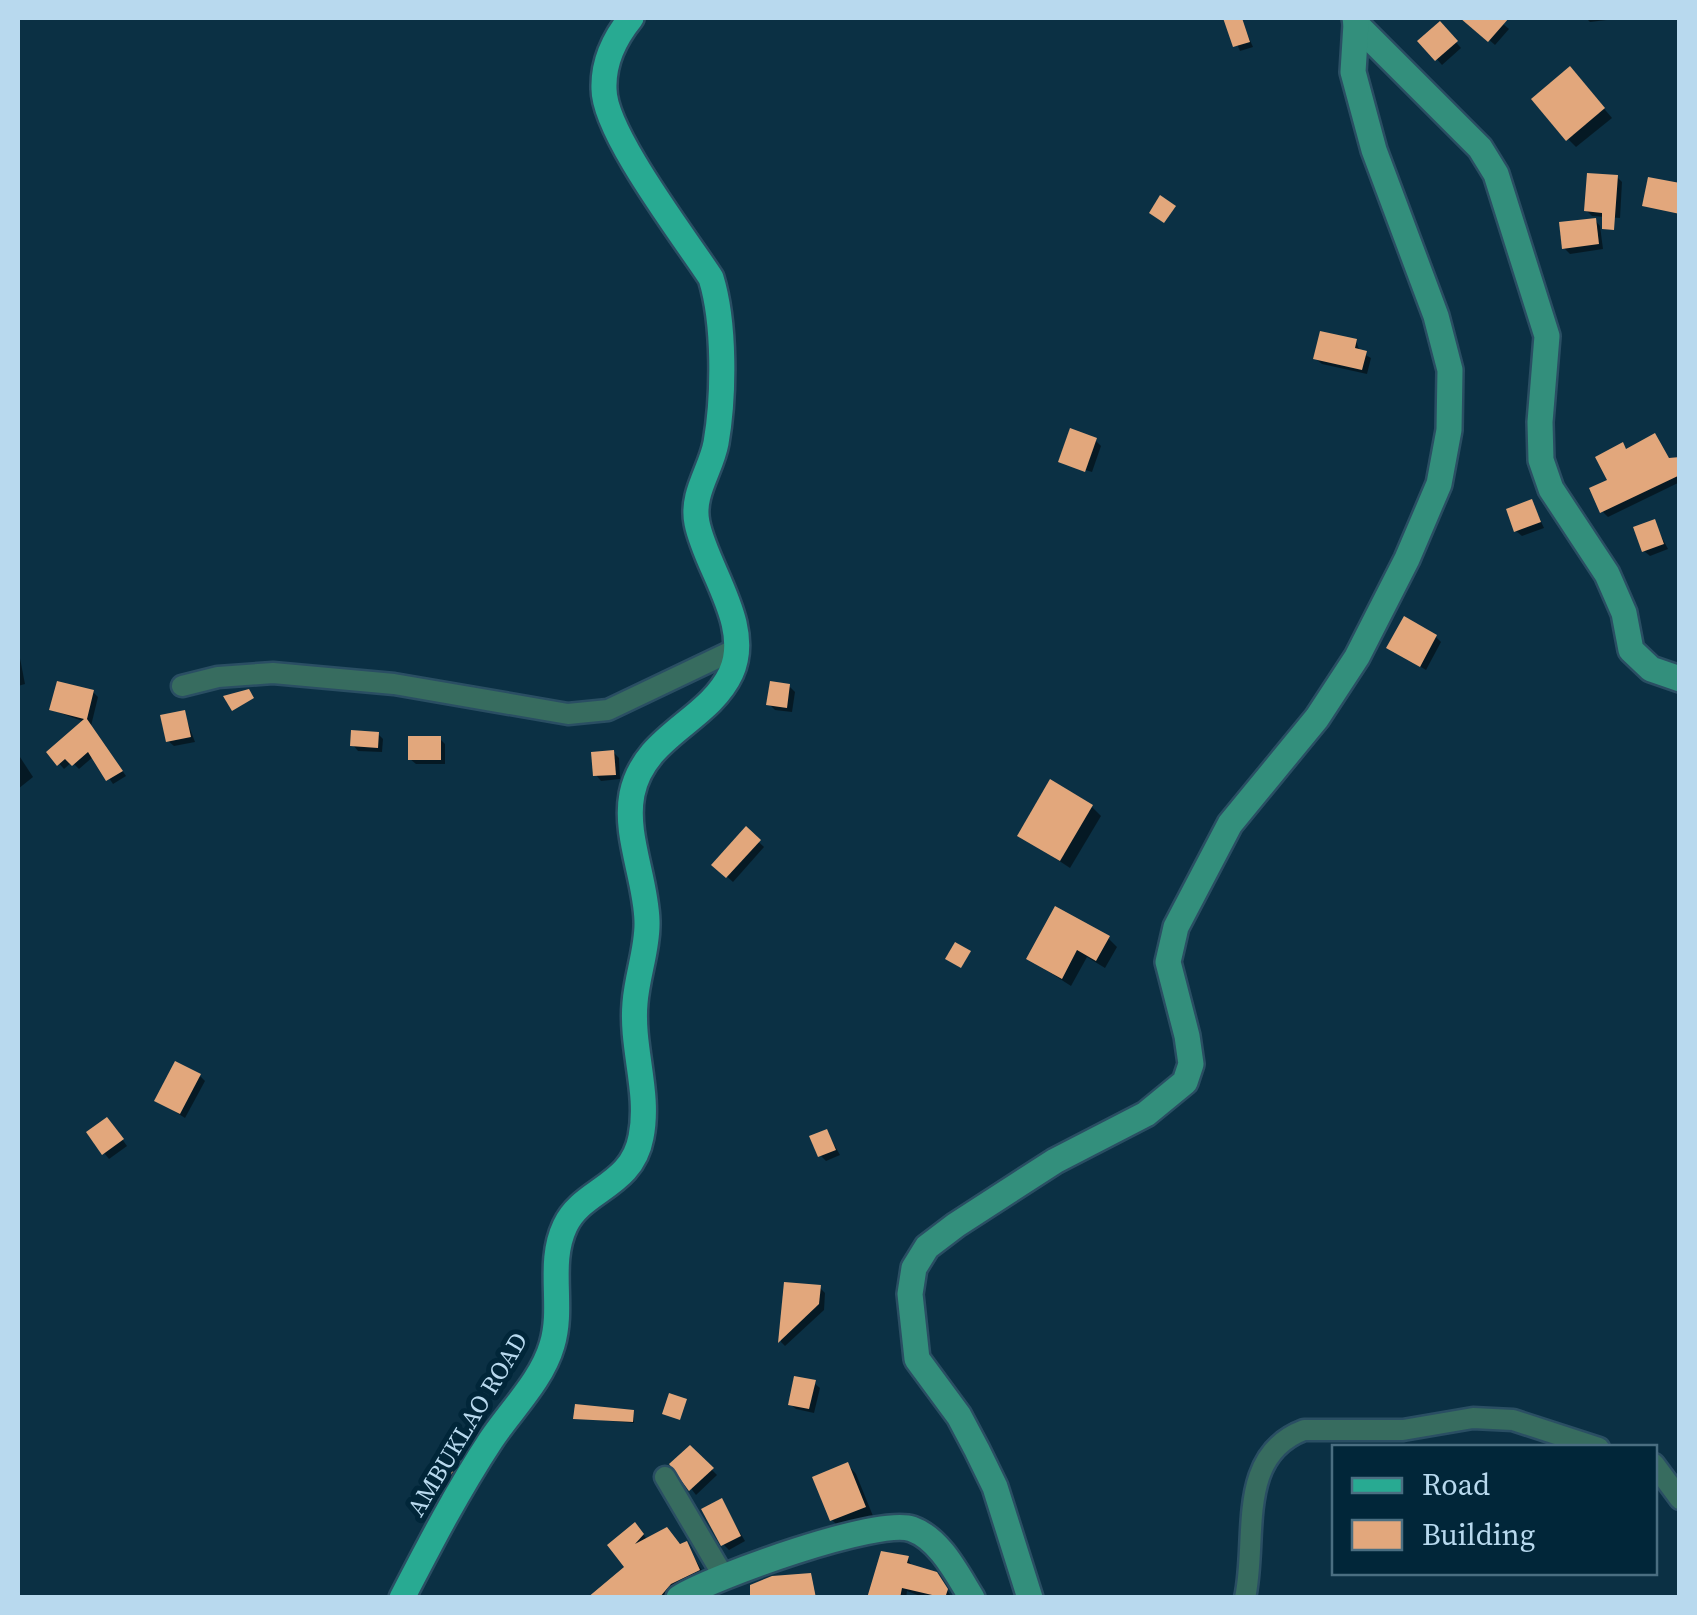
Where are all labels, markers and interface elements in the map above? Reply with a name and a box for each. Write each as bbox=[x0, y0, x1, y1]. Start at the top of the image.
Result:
street label: AMBUKLAO ROAD bbox=[399, 1326, 535, 1522]
legend bbox=[1332, 1445, 1657, 1575]
text: Road bbox=[1422, 1464, 1490, 1505]
text: Building bbox=[1422, 1514, 1535, 1555]

